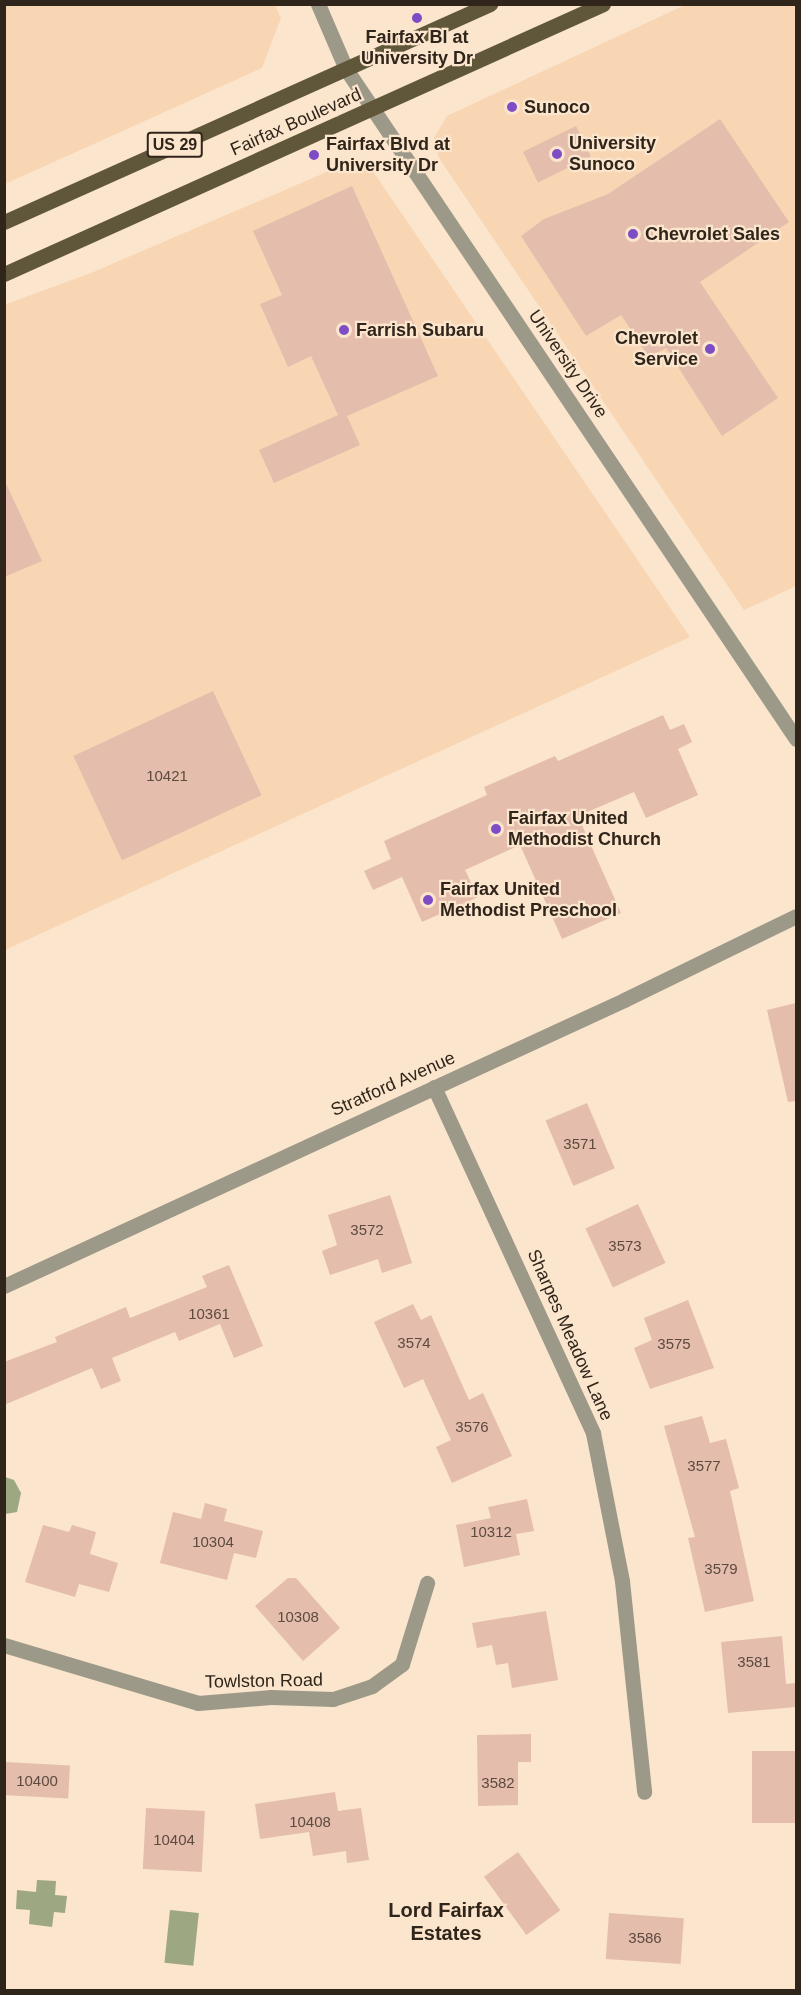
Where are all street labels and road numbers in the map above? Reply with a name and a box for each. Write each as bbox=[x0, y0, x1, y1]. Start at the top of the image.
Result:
street label: Fairfax Boulevard bbox=[227, 83, 365, 161]
road number: US 29 bbox=[146, 132, 204, 158]
street label: University Drive bbox=[524, 306, 612, 422]
street label: Stratford Avenue bbox=[327, 1047, 459, 1121]
street label: Sharpes Meadow Lane bbox=[522, 1246, 618, 1424]
street label: Towlston Road bbox=[205, 1669, 323, 1693]

